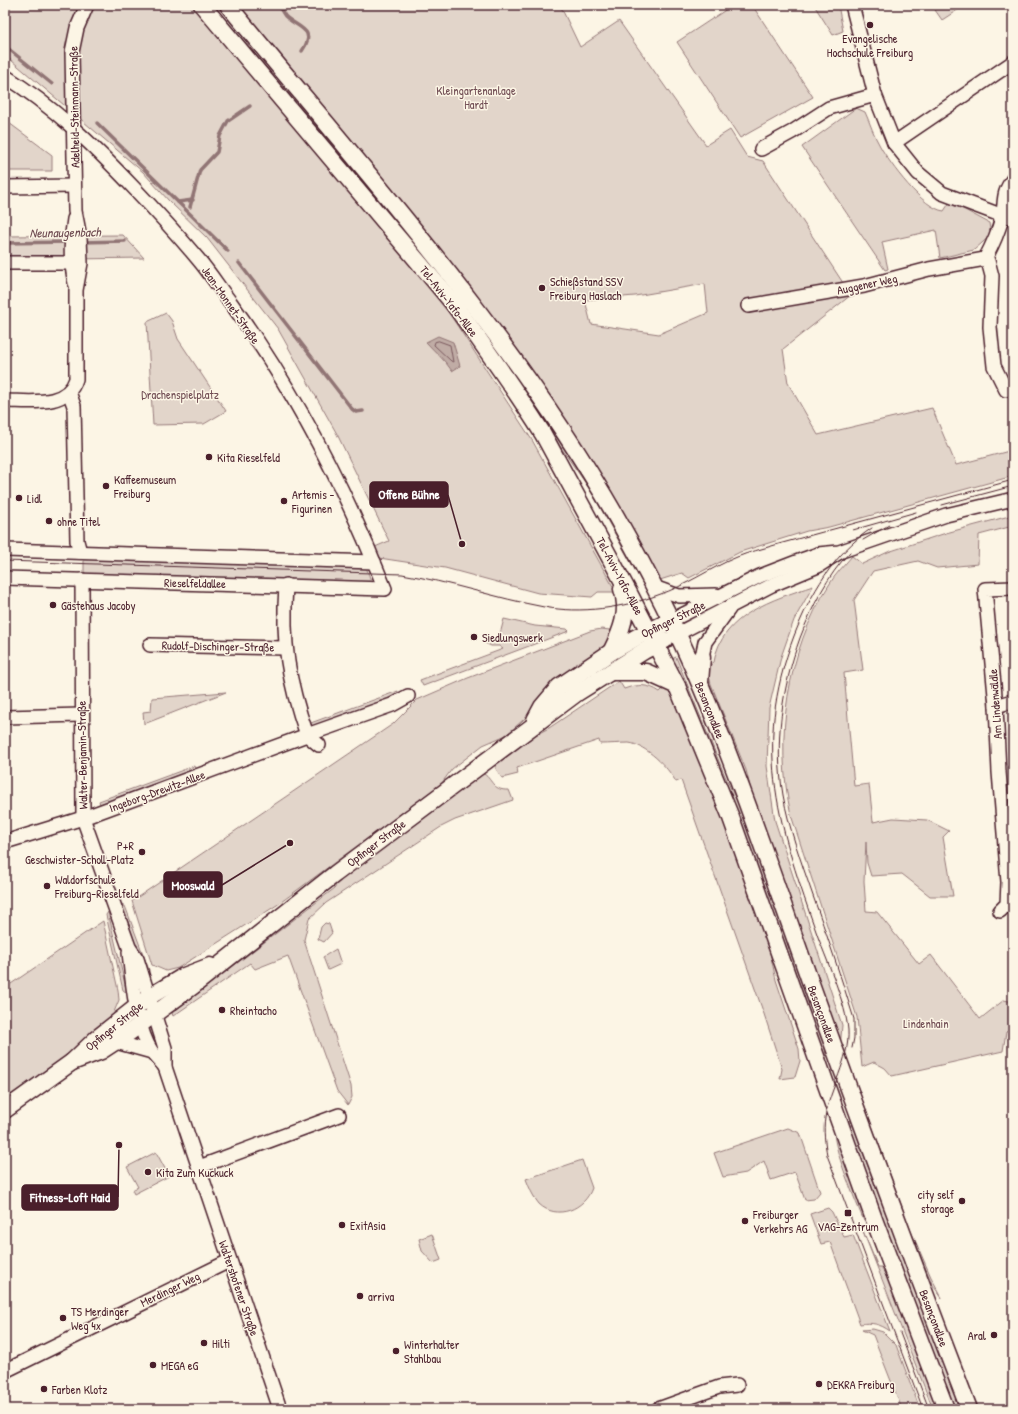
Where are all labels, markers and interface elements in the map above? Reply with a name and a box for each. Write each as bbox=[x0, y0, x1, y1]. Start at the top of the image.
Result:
marker: Evangelische Hochschule Freiburg bbox=[865, 20, 875, 30]
place label: Evangelische Hochschule Freiburg bbox=[827, 30, 913, 61]
street label: Adelheid-Steinmann-Straße bbox=[64, 46, 84, 168]
park label: Kleingartenanlage Hardt bbox=[436, 82, 516, 113]
water label: Neunaugenbach bbox=[29, 222, 102, 243]
street label: Tel-Aviv-Yafo-Allee bbox=[416, 262, 482, 340]
street label: Jean-Monnet-Straße bbox=[198, 263, 264, 347]
street label: Auggener Weg bbox=[835, 269, 899, 299]
place label: Schießstand SSV Freiburg Haslach bbox=[549, 273, 623, 304]
marker: Schießstand SSV Freiburg Haslach bbox=[537, 283, 547, 293]
park label: Drachenspielplatz bbox=[141, 386, 219, 403]
place label: Kita Rieselfeld bbox=[217, 449, 280, 466]
marker: Kita Rieselfeld bbox=[204, 452, 214, 462]
place label: Kaffeemuseum Freiburg bbox=[113, 471, 176, 502]
marker: Kaffeemuseum Freiburg bbox=[101, 481, 111, 491]
callout: Offene Bühne bbox=[370, 482, 448, 507]
text: Offene Bühne bbox=[378, 485, 441, 503]
place label: Artemis - Figurinen bbox=[291, 486, 335, 517]
place label: Lidl bbox=[27, 490, 43, 507]
marker: Lidl bbox=[14, 493, 24, 503]
marker: Artemis - Figurinen bbox=[279, 496, 289, 506]
place label: ohne Titel bbox=[57, 513, 101, 530]
marker: ohne Titel bbox=[44, 516, 54, 526]
street label: Tel-Aviv-Yafo-Allee bbox=[592, 534, 648, 618]
street label: Rieselfeldallee bbox=[164, 574, 226, 592]
street label: Opfinger Straße bbox=[638, 596, 708, 642]
place label: Gästehaus Jacoby bbox=[61, 597, 136, 614]
marker: Gästehaus Jacoby bbox=[48, 600, 58, 610]
place label: Siedlungswerk bbox=[482, 629, 543, 646]
marker: Siedlungswerk bbox=[469, 632, 479, 642]
street label: Rudolf-Dischinger-Straße bbox=[162, 637, 275, 655]
street label: Am Lindenwäldle bbox=[984, 668, 1006, 740]
street label: Besançonallee bbox=[691, 679, 729, 741]
street label: Walter-Benjamin-Straße bbox=[73, 700, 91, 809]
street label: Ingeborg-Drewitz-Allee bbox=[107, 766, 208, 816]
street label: Opfinger Straße bbox=[343, 815, 409, 871]
place label: P+R Geschwister-Scholl-Platz bbox=[25, 837, 135, 868]
marker: P+R Geschwister-Scholl-Platz bbox=[137, 847, 147, 857]
place label: Waldorfschule Freiburg-Rieselfeld bbox=[54, 871, 139, 902]
callout: Mooswald bbox=[164, 872, 222, 897]
text: Mooswald bbox=[172, 876, 215, 894]
marker: Waldorfschule Freiburg-Rieselfeld bbox=[42, 881, 52, 891]
street label: Besançonallee bbox=[804, 983, 840, 1045]
street label: Opfinger Straße bbox=[82, 997, 147, 1055]
place label: Rheintacho bbox=[230, 1002, 277, 1019]
marker: Rheintacho bbox=[217, 1005, 227, 1015]
park label: Lindenhain bbox=[903, 1015, 949, 1032]
place label: Kita Zum Kuckuck bbox=[156, 1164, 234, 1181]
marker: Kita Zum Kuckuck bbox=[143, 1167, 153, 1177]
callout: Fitness-Loft Haid bbox=[22, 1185, 118, 1210]
place label: city self storage bbox=[918, 1186, 955, 1217]
text: Fitness-Loft Haid bbox=[29, 1188, 111, 1206]
marker: city self storage bbox=[957, 1196, 967, 1206]
place label: Freiburger Verkehrs AG bbox=[752, 1206, 808, 1237]
marker: VAG-Zentrum bbox=[843, 1208, 853, 1218]
marker: Freiburger Verkehrs AG bbox=[740, 1216, 750, 1226]
place label: ExitAsia bbox=[350, 1217, 386, 1234]
place label: VAG-Zentrum bbox=[817, 1218, 879, 1235]
marker: ExitAsia bbox=[337, 1220, 347, 1230]
street label: Waltershofener Straße bbox=[215, 1238, 263, 1338]
street label: Merdinger Weg bbox=[137, 1267, 203, 1311]
street label: Besançonallee bbox=[915, 1287, 953, 1349]
place label: arriva bbox=[368, 1288, 394, 1305]
marker: arriva bbox=[355, 1291, 365, 1301]
place label: TS Merdinger Weg 4x bbox=[71, 1303, 129, 1334]
marker: TS Merdinger Weg 4x bbox=[58, 1313, 68, 1323]
place label: Aral bbox=[968, 1327, 987, 1344]
marker: Aral bbox=[989, 1330, 999, 1340]
place label: Hilti bbox=[212, 1335, 230, 1352]
place label: Winterhalter Stahlbau bbox=[404, 1336, 460, 1367]
marker: Hilti bbox=[199, 1338, 209, 1348]
marker: Winterhalter Stahlbau bbox=[391, 1346, 401, 1356]
place label: MEGA eG bbox=[161, 1357, 199, 1374]
marker: MEGA eG bbox=[148, 1360, 158, 1370]
place label: DEKRA Freiburg bbox=[827, 1376, 895, 1393]
marker: DEKRA Freiburg bbox=[814, 1379, 824, 1389]
place label: Farben Klotz bbox=[51, 1381, 107, 1398]
marker: Farben Klotz bbox=[39, 1384, 49, 1394]

